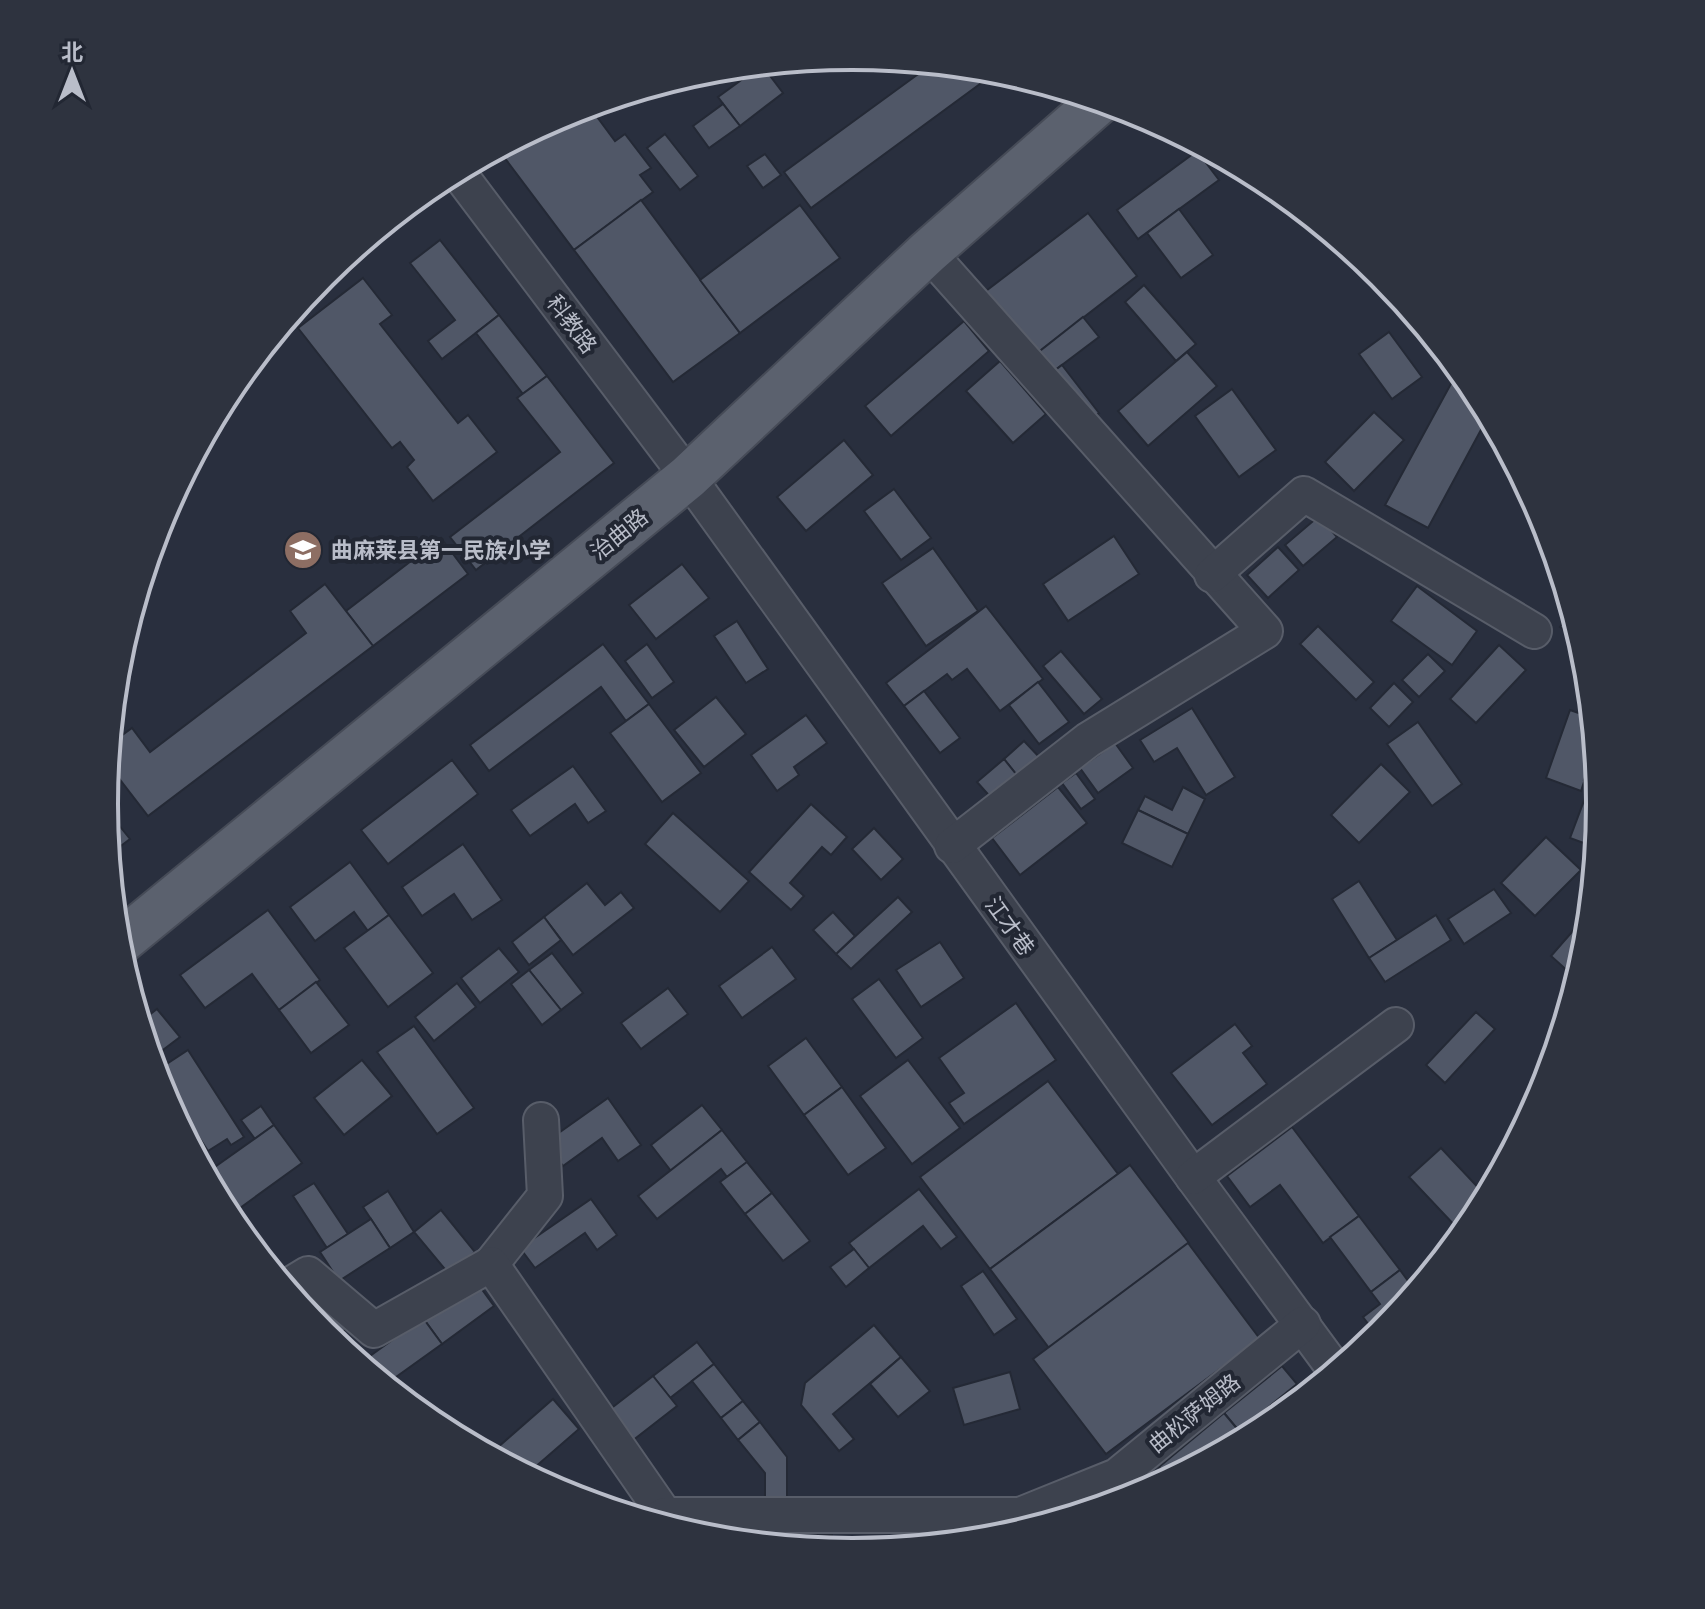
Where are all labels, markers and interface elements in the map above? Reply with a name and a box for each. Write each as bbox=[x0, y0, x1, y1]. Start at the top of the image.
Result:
north arrow bbox=[32, 32, 112, 112]
text: 北 bbox=[61, 37, 83, 67]
street label: 科教路 bbox=[540, 289, 604, 359]
street label: 治曲路 bbox=[584, 502, 654, 566]
school or university icon: 曲麻莱县第一民族小学 bbox=[282, 529, 324, 571]
place label: 曲麻莱县第一民族小学 bbox=[331, 535, 551, 565]
street label: 江才巷 bbox=[978, 890, 1042, 962]
street label: 曲松萨姆路 bbox=[1142, 1367, 1246, 1459]

